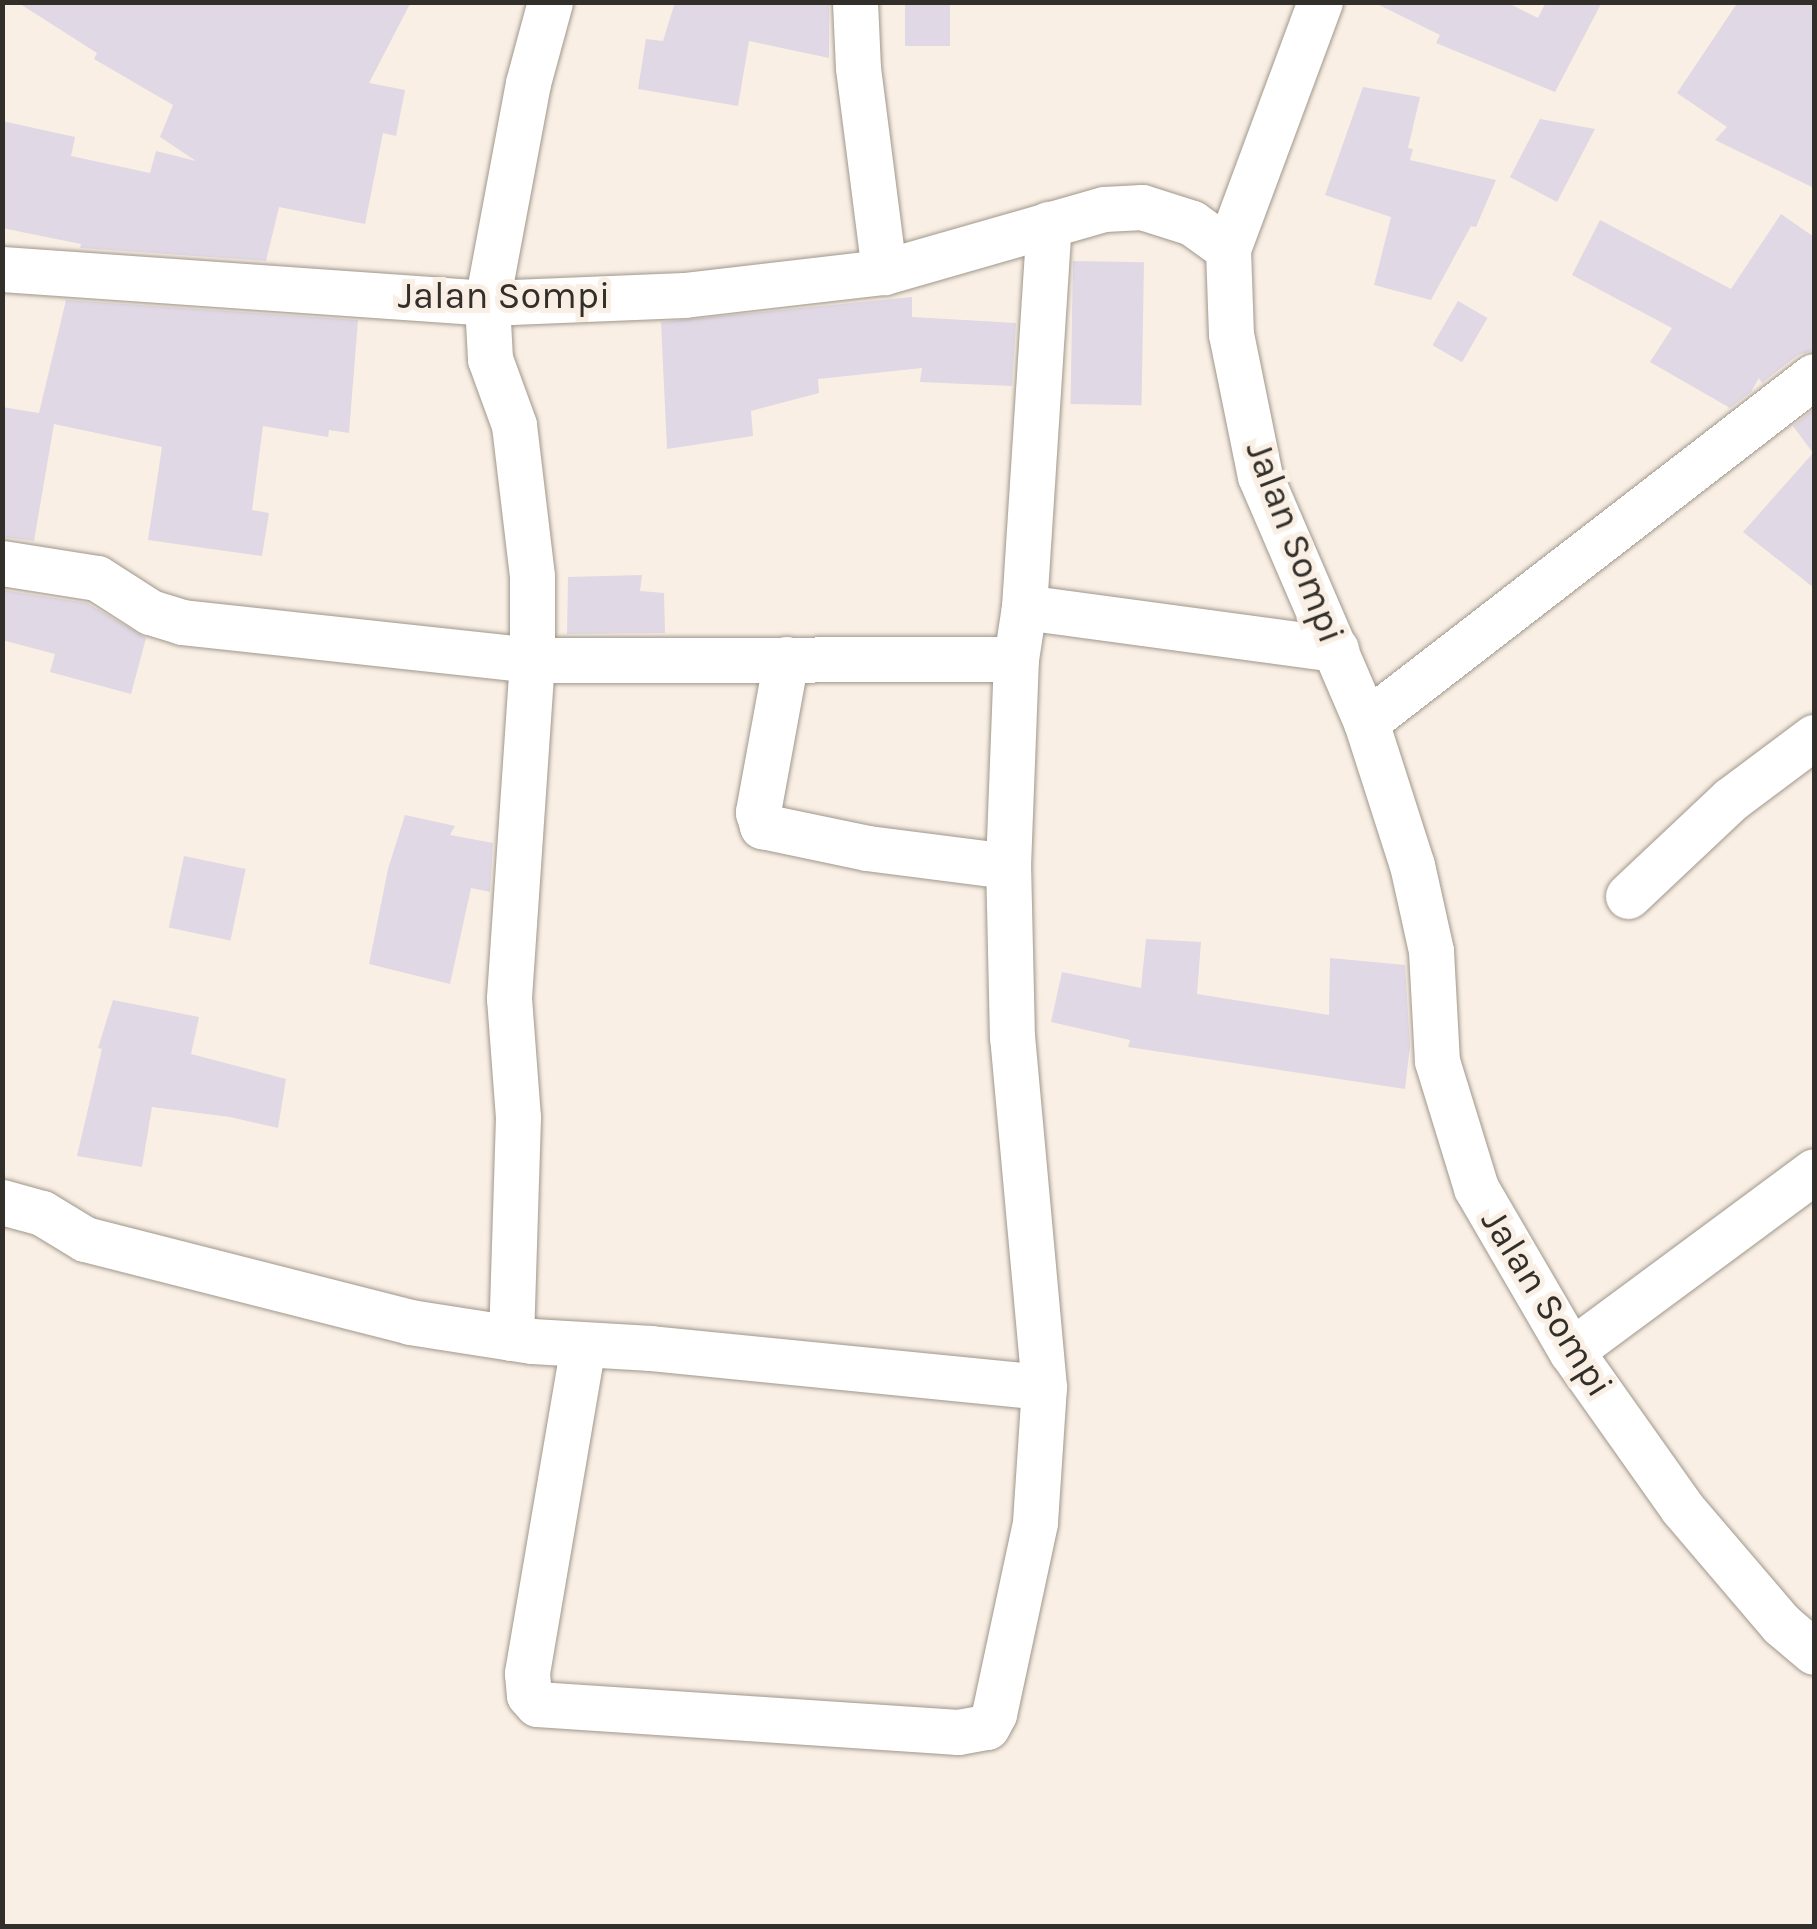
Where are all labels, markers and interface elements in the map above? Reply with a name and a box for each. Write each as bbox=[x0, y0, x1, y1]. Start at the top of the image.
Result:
street label: Jalan Sompi bbox=[398, 273, 610, 319]
street label: Jalan Sompi bbox=[1236, 435, 1354, 649]
street label: Jalan Sompi bbox=[1471, 1201, 1623, 1405]

